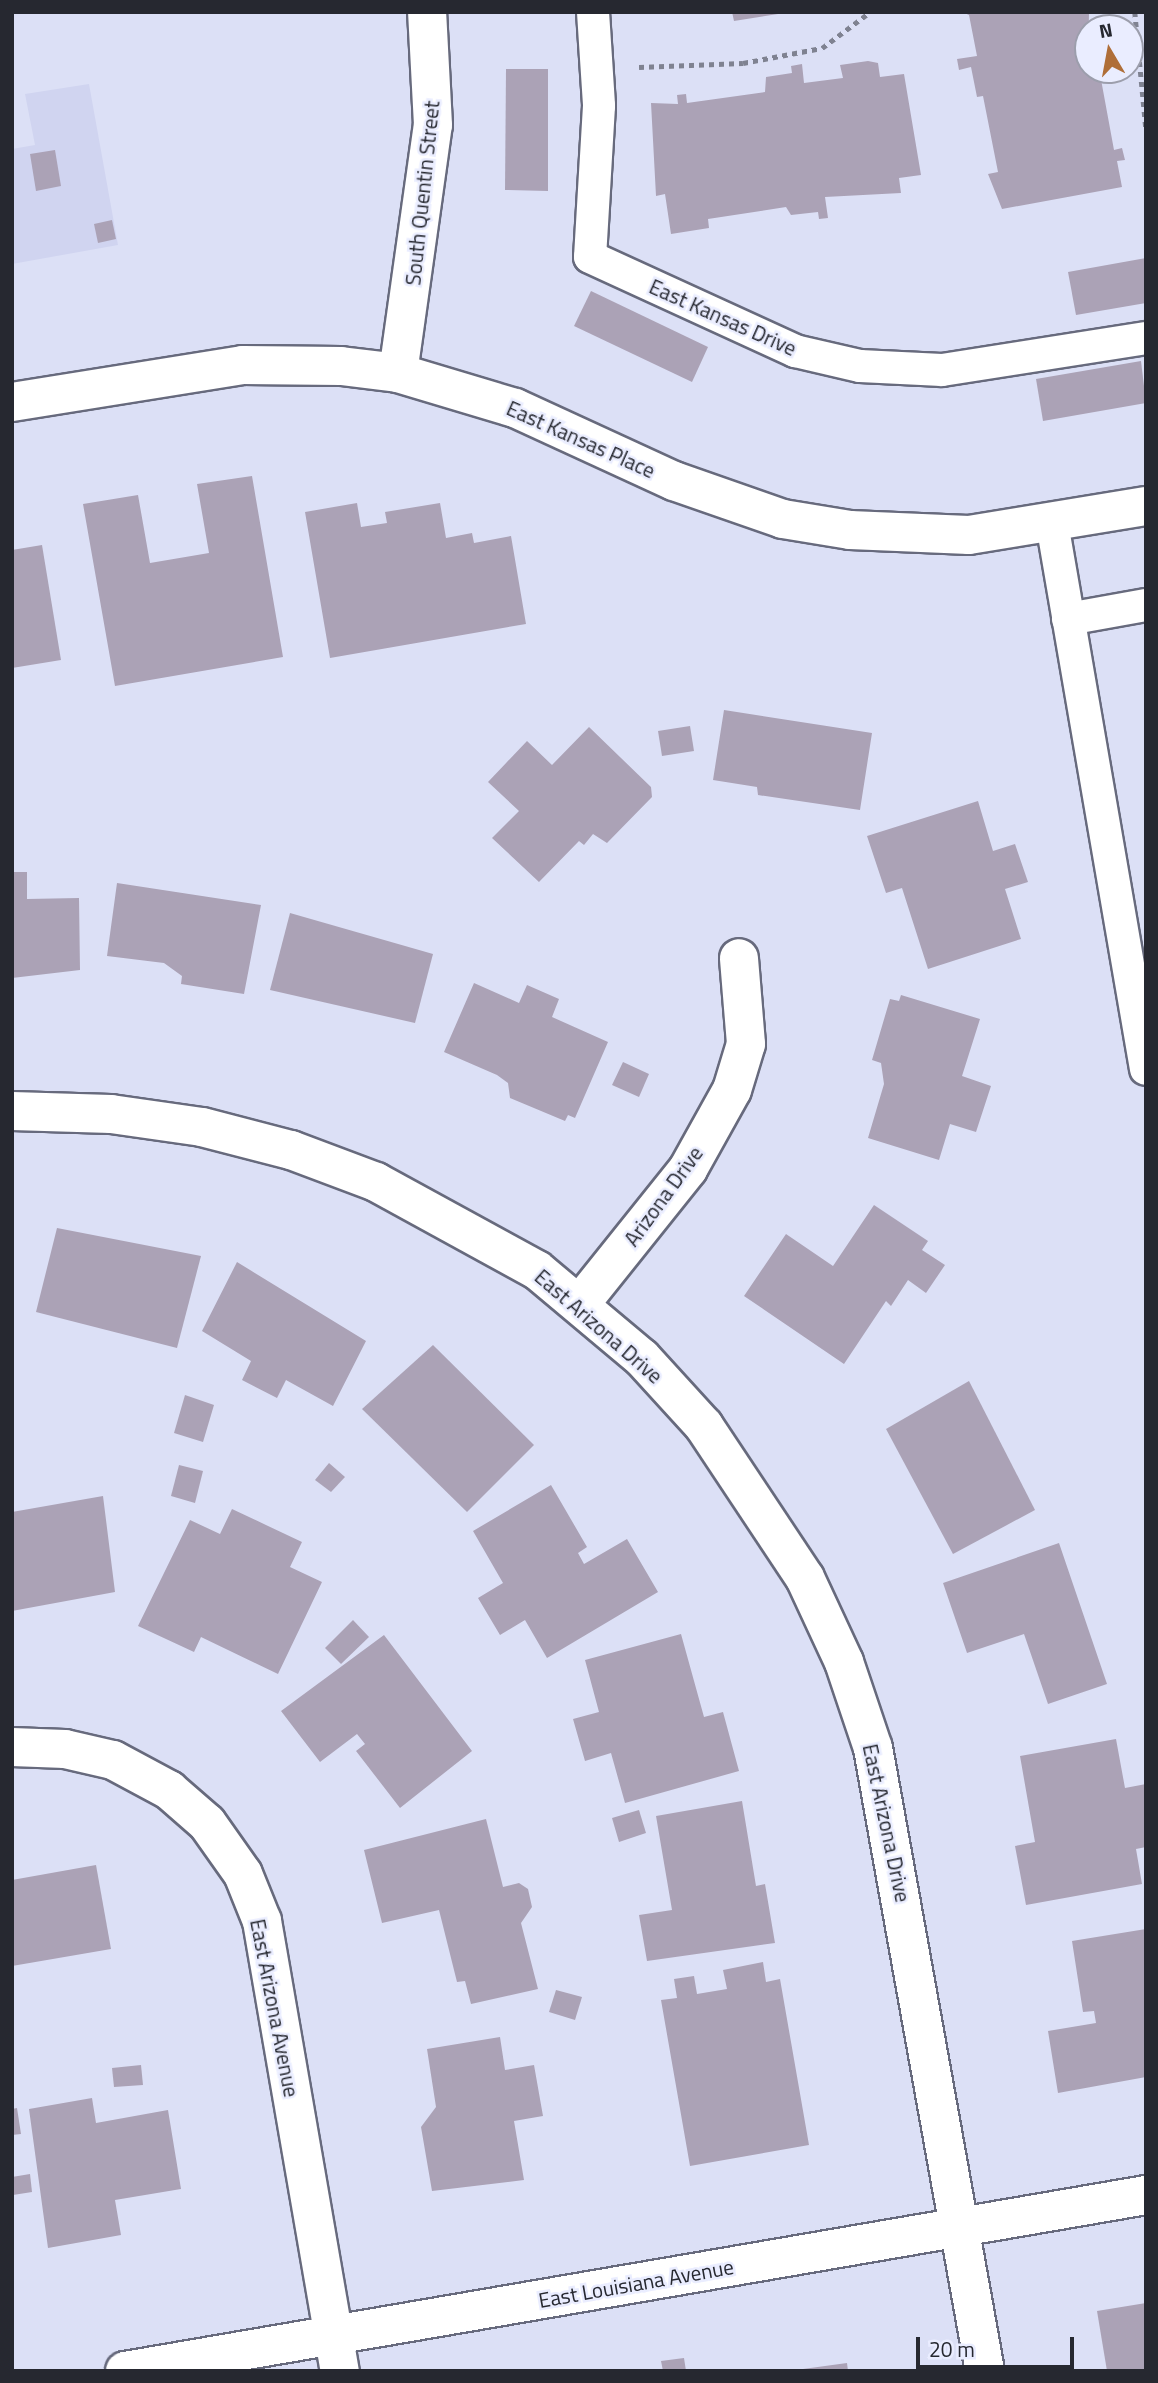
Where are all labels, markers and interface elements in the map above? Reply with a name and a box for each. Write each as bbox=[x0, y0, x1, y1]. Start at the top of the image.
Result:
north arrow bbox=[1074, 14, 1144, 84]
text: N bbox=[1097, 14, 1115, 45]
street label: South Quentin Street bbox=[400, 99, 444, 287]
street label: East Kansas Drive bbox=[646, 273, 800, 361]
street label: East Kansas Place bbox=[503, 395, 659, 483]
street label: Arizona Drive bbox=[618, 1141, 708, 1251]
street label: East Arizona Drive bbox=[530, 1264, 668, 1388]
street label: East Arizona Drive bbox=[858, 1742, 916, 1904]
street label: East Arizona Avenue bbox=[245, 1917, 305, 2099]
street label: East Louisiana Avenue bbox=[536, 2253, 736, 2313]
scale bar bbox=[920, 2324, 1078, 2368]
text: 20 m bbox=[929, 2333, 975, 2365]

